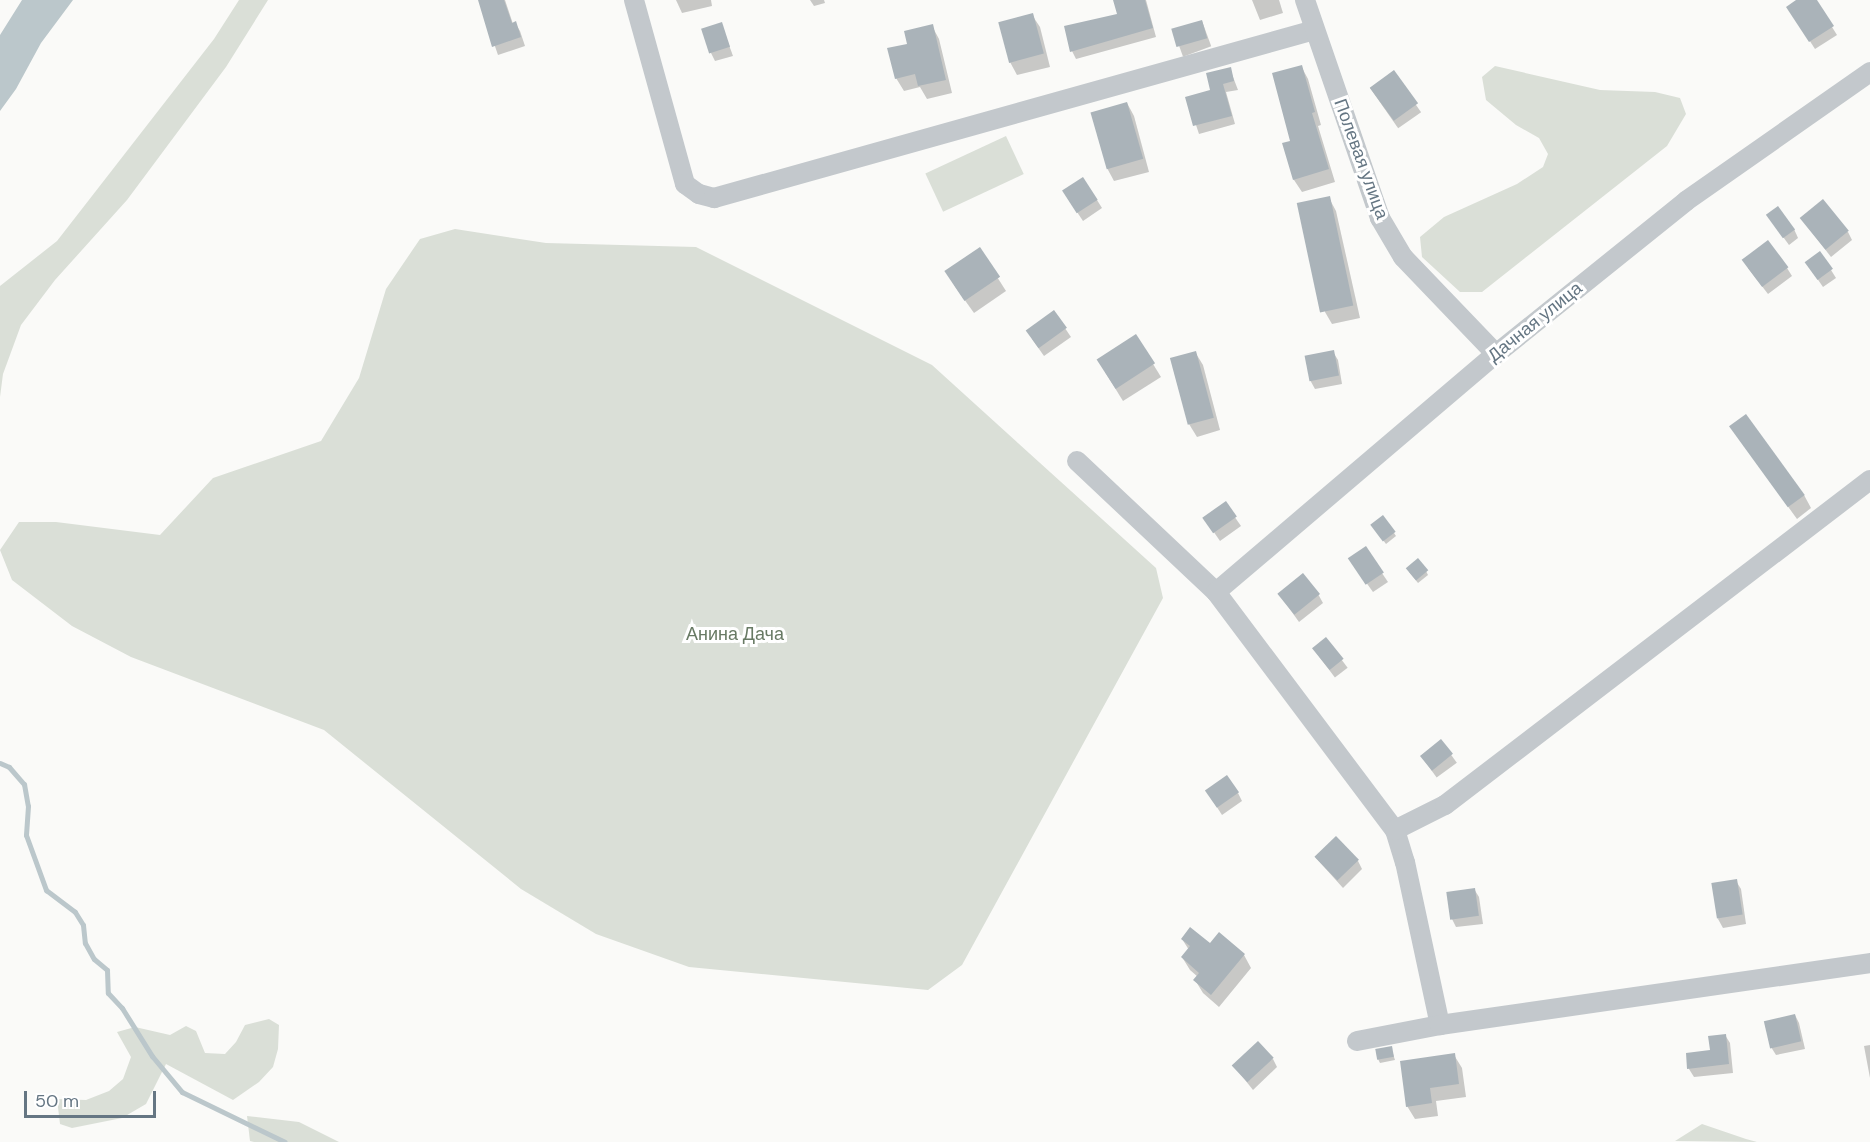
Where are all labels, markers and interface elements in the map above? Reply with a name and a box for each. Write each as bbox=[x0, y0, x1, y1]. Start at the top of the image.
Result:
street label: Полевая улица bbox=[1329, 96, 1393, 222]
street label: Дачная улица bbox=[1483, 277, 1587, 367]
park label: Анина Дача bbox=[686, 623, 784, 645]
scale bar bbox=[27, 1079, 159, 1117]
text: 50 m bbox=[35, 1089, 79, 1113]

